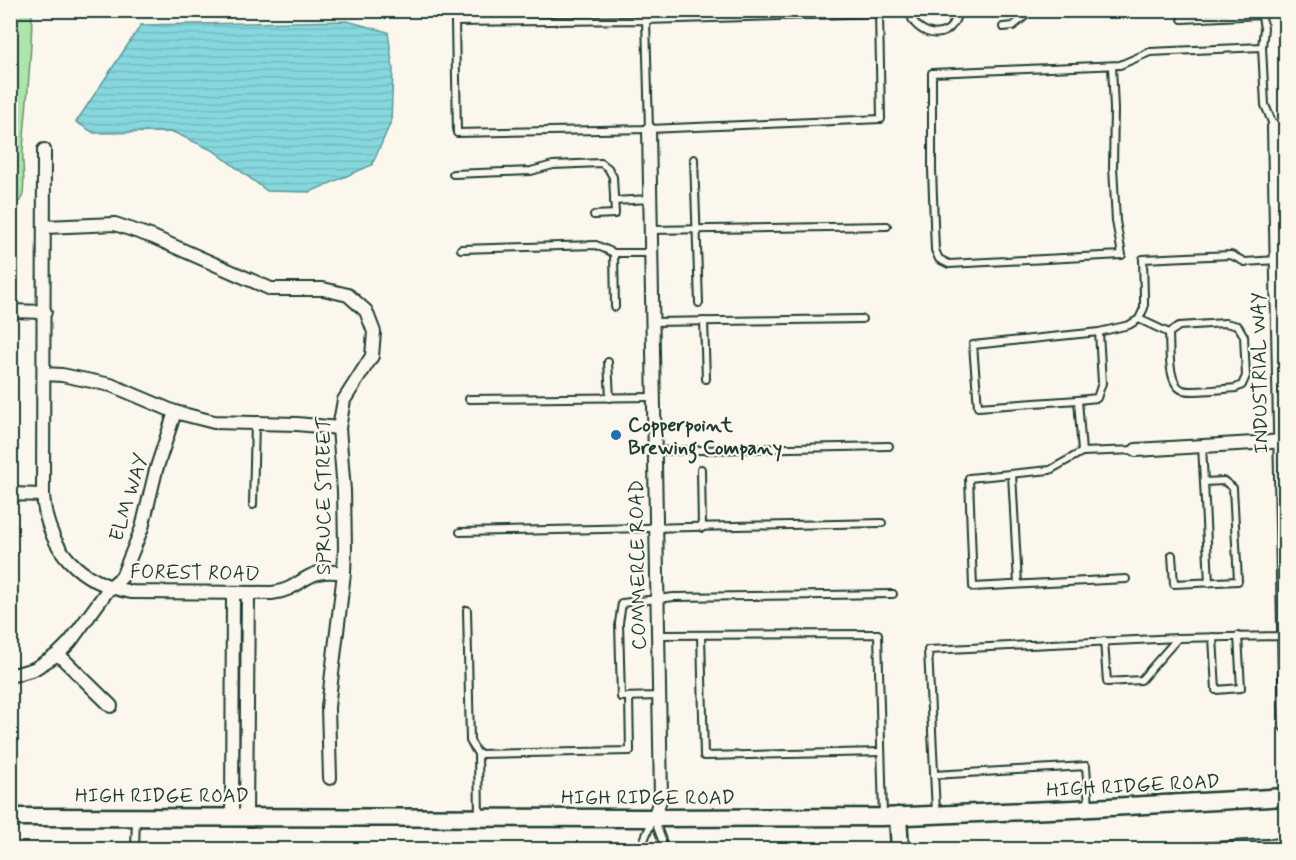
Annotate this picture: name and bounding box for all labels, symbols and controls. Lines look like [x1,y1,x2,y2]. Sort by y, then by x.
street label: INDUSTRIAL WAY [1246,292,1275,454]
place label: Copperpoint Brewing Company [628,412,782,464]
street label: SPRUCE STREET [311,416,338,575]
marker: Copperpoint Brewing Company [609,428,623,442]
street label: ELM WAY [103,450,156,545]
street label: COMMERCE ROAD [624,480,653,650]
street label: FOREST ROAD [130,559,260,588]
street label: HIGH RIDGE ROAD [1046,768,1221,805]
street label: HIGH RIDGE ROAD [75,783,249,810]
street label: HIGH RIDGE ROAD [561,785,735,812]

